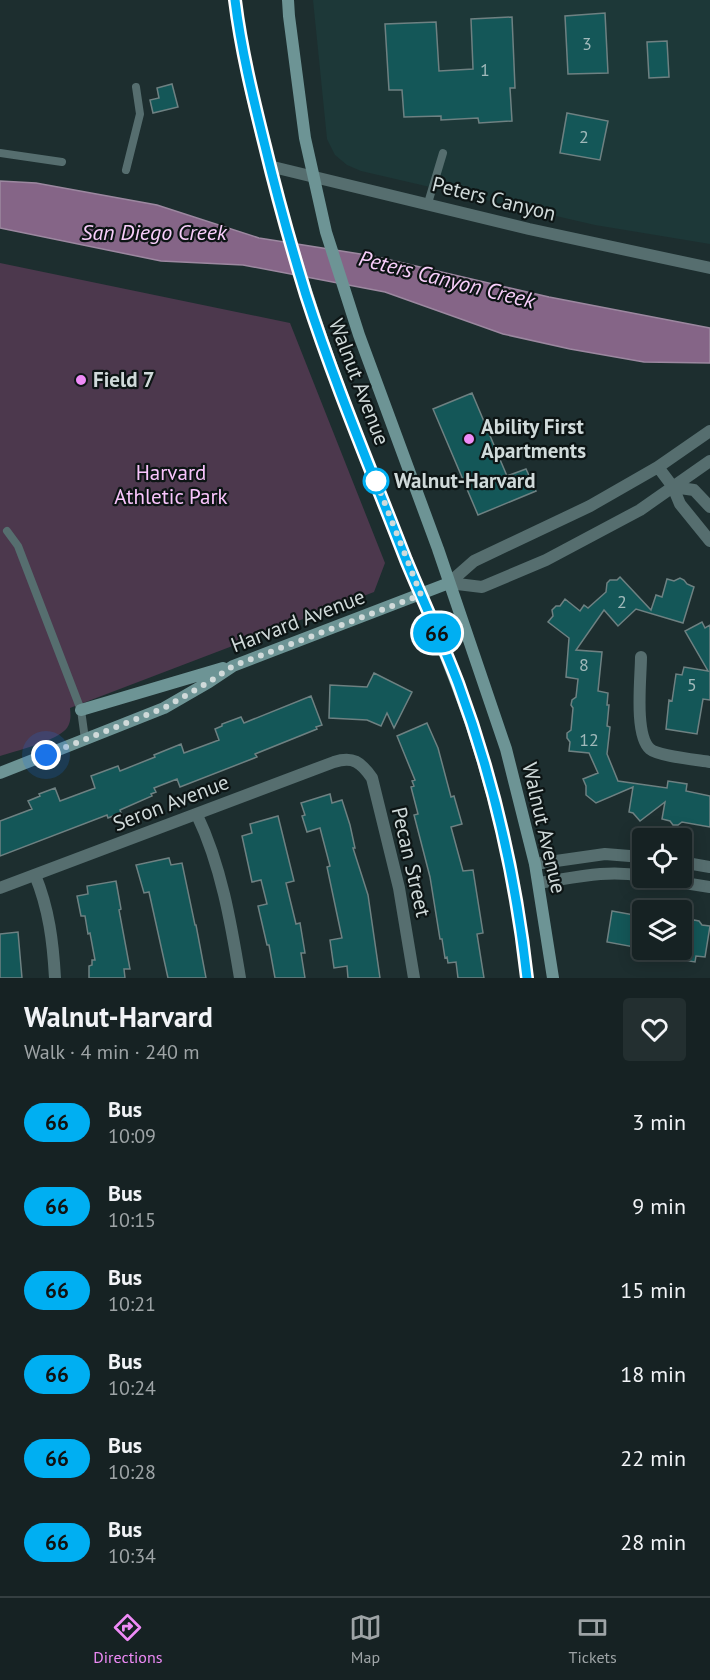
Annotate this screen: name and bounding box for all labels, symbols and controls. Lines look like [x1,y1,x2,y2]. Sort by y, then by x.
house number: 3 [582,32,592,55]
house number: 1 [480,58,490,81]
house number: 2 [579,125,589,148]
street label: Peters Canyon [429,170,559,227]
water label: San Diego Creek [81,218,228,246]
water label: Peters Canyon Creek [356,244,539,315]
street label: Walnut Avenue [323,315,396,449]
place label: Field 7 [93,366,155,393]
marker: Field 7 [74,373,88,387]
place label: Ability First Apartments [481,413,586,464]
marker: Ability First Apartments [462,432,476,446]
park label: Harvard Athletic Park [114,459,228,510]
place label: Walnut-Harvard [394,467,536,494]
marker: Walnut-Harvard [363,468,389,494]
street label: Harvard Avenue [227,583,369,658]
house number: 2 [617,590,627,613]
line badge: 66 [410,614,464,652]
text: 66 [425,620,449,647]
house number: 8 [579,653,589,676]
house number: 5 [687,673,697,696]
house number: 12 [579,728,599,751]
your location [31,740,61,770]
street label: Walnut Avenue [516,760,573,896]
street label: Seron Avenue [109,768,233,837]
street label: Pecan Street [386,804,437,920]
map controls [632,828,692,960]
button: locate [632,828,692,888]
button: layers [632,900,692,960]
text: Walnut-Harvard [24,998,213,1035]
button: heart [623,998,686,1061]
text: Walk · 4 min · 240 m [24,1039,200,1065]
text: Bus [108,1095,142,1123]
text: 3 min [632,1108,686,1136]
text: 66 [45,1109,69,1136]
text: 10:09 [108,1123,156,1149]
text: Bus [108,1179,142,1207]
text: 9 min [632,1192,686,1220]
text: 66 [45,1193,69,1220]
text: 10:15 [108,1207,156,1233]
text: Bus [108,1263,142,1291]
text: 15 min [620,1276,686,1304]
text: 66 [45,1277,69,1304]
text: 10:21 [108,1291,156,1317]
text: Bus [108,1347,142,1375]
text: 18 min [620,1360,686,1388]
text: 66 [45,1361,69,1388]
text: 10:24 [108,1375,156,1401]
text: Bus [108,1431,142,1459]
text: 22 min [620,1444,686,1472]
text: 66 [45,1445,69,1472]
text: 10:28 [108,1459,156,1485]
text: Bus [108,1515,142,1543]
text: 28 min [620,1528,686,1556]
text: 66 [45,1529,69,1556]
text: 10:34 [108,1543,156,1569]
tab: Directions [93,1611,162,1667]
tab: Map [349,1611,382,1667]
tab: Tickets [569,1611,617,1667]

